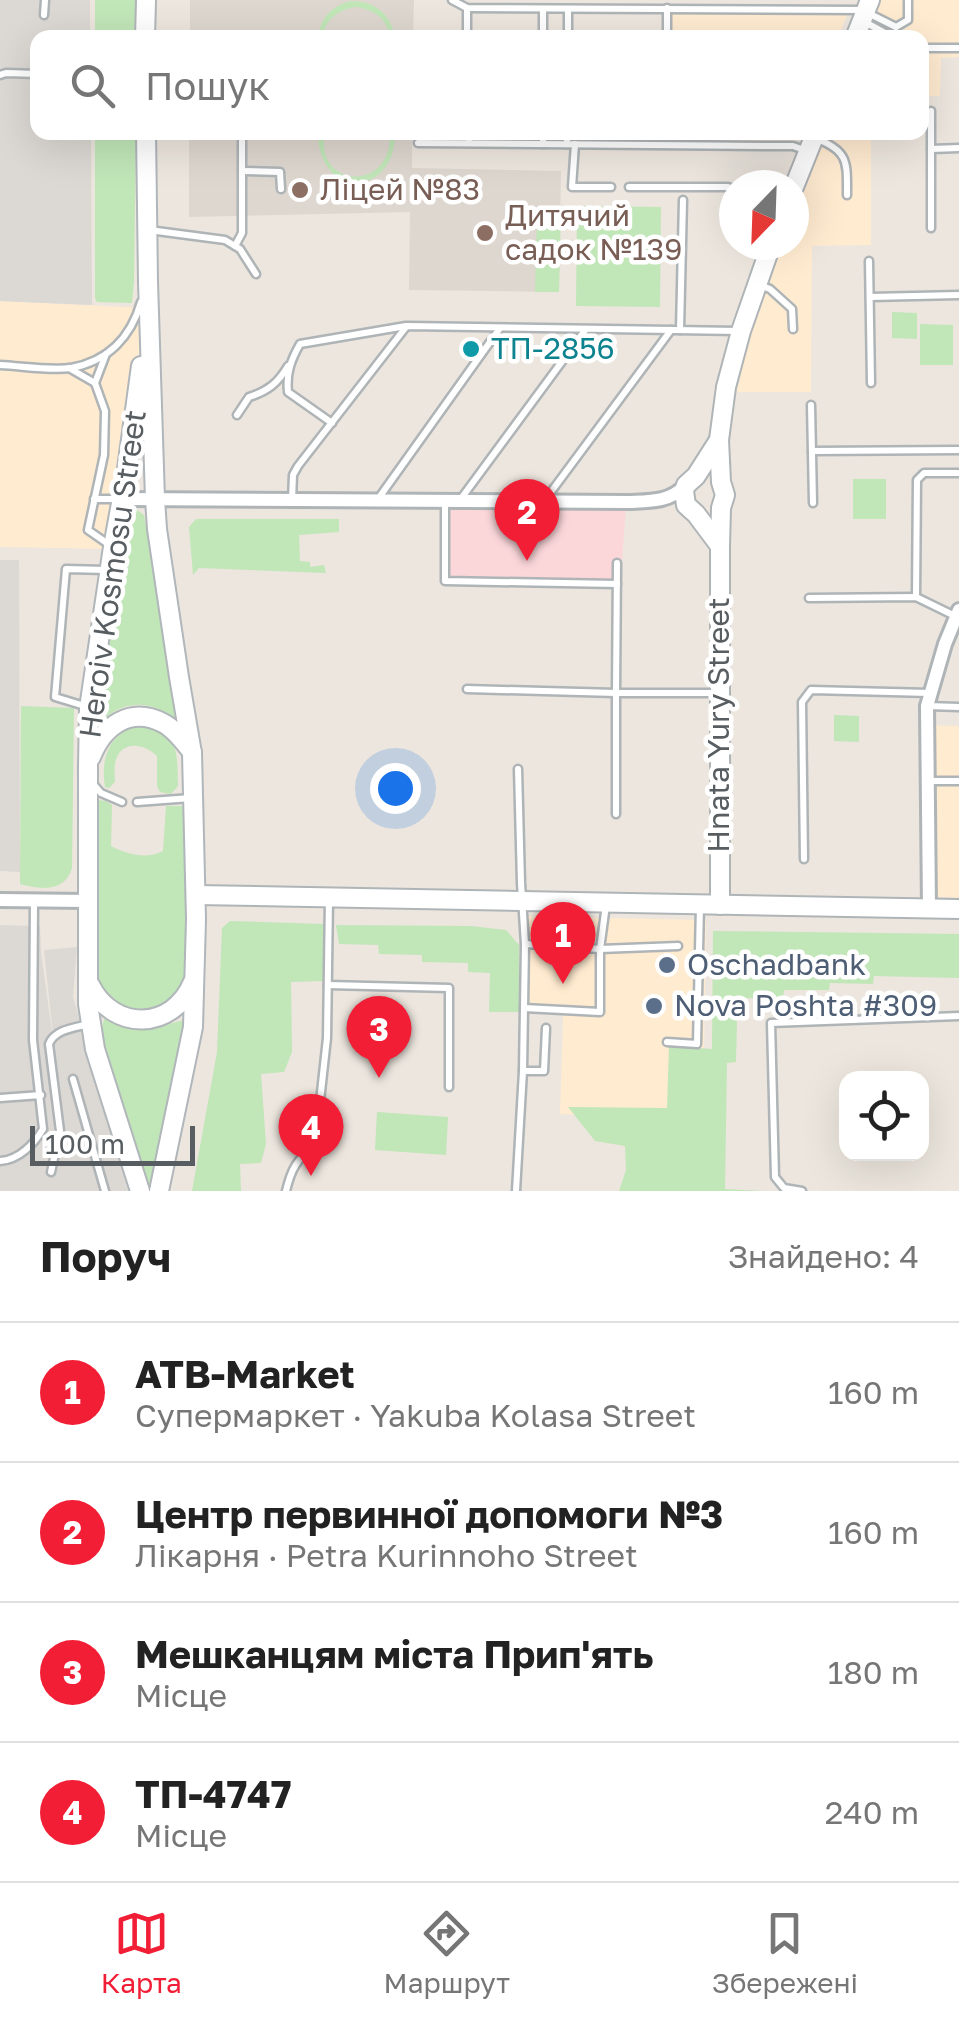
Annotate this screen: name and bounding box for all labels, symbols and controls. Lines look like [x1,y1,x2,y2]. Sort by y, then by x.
search box [30,30,929,140]
icon: search [65,58,120,113]
text: Пошук [145,63,270,108]
north arrow [719,170,809,260]
place label: Ліцей №83 [320,171,480,207]
marker: Ліцей №83 [289,179,311,201]
place label: Дитячий садок №139 [505,197,682,267]
marker: Дитячий садок №139 [474,222,496,244]
place label: ТП-2856 [491,330,615,366]
marker: ТП-2856 [460,338,482,360]
street label: Heroiv Kosmosu Street [71,408,153,740]
pin: 2 [494,478,560,561]
street label: Hnata Yury Street [700,597,736,853]
your location [370,763,421,814]
pin: 1 [530,902,596,984]
place label: Oschadbank [687,946,866,982]
marker: Oschadbank [656,954,678,976]
place label: Nova Poshta #309 [674,987,937,1023]
marker: Nova Poshta #309 [643,995,665,1017]
pin: 3 [346,996,412,1078]
map controls [839,1071,929,1161]
button: locate [839,1071,929,1161]
pin: 4 [278,1094,344,1176]
scale bar [30,1121,195,1166]
text: 100 m [45,1127,125,1160]
text: Поруч [40,1231,172,1281]
text: Знайдено: 4 [728,1237,919,1275]
text: ATB-Market [135,1351,355,1396]
text: 1 [64,1373,81,1411]
text: 160 m [828,1373,919,1411]
text: Супермаркет · Yakuba Kolasa Street [135,1396,696,1434]
text: Центр первинної допомоги №3 [135,1491,723,1536]
text: 2 [63,1513,82,1551]
text: 160 m [828,1513,919,1551]
text: Лікарня · Petra Kurinnoho Street [135,1536,638,1574]
text: Мешканцям міста Прип'ять [135,1631,653,1676]
text: 3 [63,1653,82,1691]
text: 180 m [828,1653,919,1691]
text: Місце [135,1676,227,1714]
text: ТП-4747 [135,1771,292,1816]
text: 4 [62,1793,83,1831]
text: 240 m [825,1793,919,1831]
text: Місце [135,1816,227,1854]
tab: Карта [101,1906,182,1999]
tab: Маршрут [384,1906,510,1999]
tab: Збережені [712,1906,858,1999]

